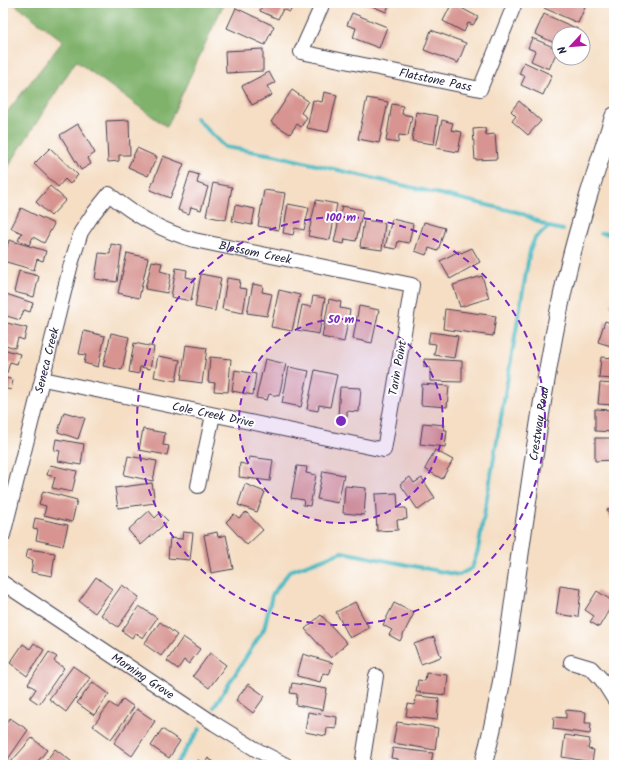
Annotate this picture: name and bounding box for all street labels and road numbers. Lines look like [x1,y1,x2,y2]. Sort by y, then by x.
street label: Flatstone Pass [397,63,474,97]
street label: Blossom Creek [217,236,294,269]
street label: Seneca Creek [29,325,64,395]
street label: Tarin Point [384,338,412,397]
street label: Crestway Road [524,384,554,462]
street label: Cole Creek Drive [170,397,256,433]
street label: Morning Grove [108,648,179,704]

